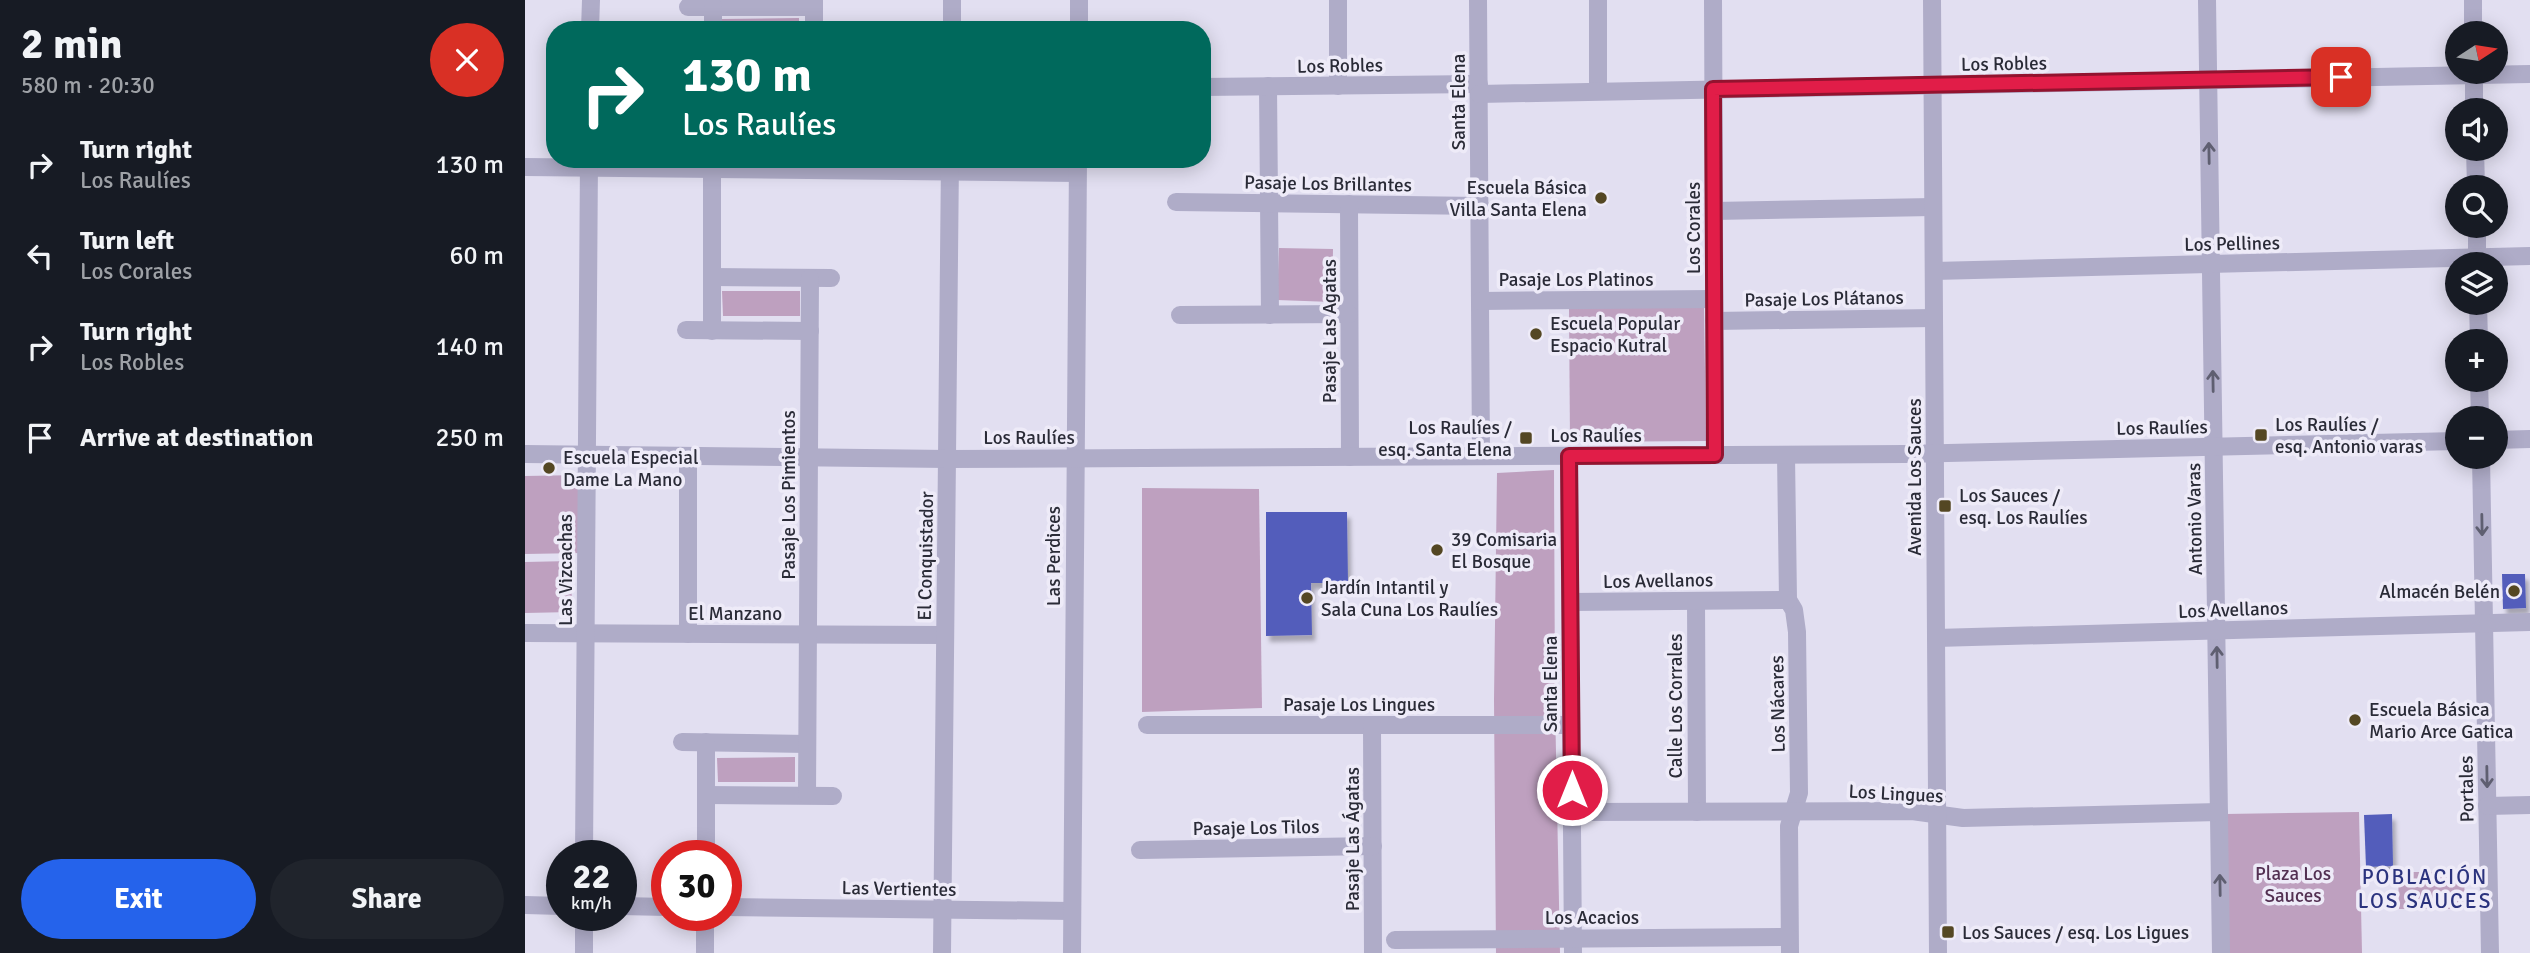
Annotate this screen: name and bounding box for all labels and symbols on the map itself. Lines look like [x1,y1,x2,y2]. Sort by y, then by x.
north arrow [2445,21,2508,84]
pin [2311,47,2371,107]
street label: Los Robles [1961,51,2047,77]
street label: Los Robles [1297,53,1383,79]
street label: Santa Elena [1447,54,1471,150]
one-way arrow [2202,142,2216,165]
street label: Pasaje Los Brillantes [1244,171,1412,197]
place label: Escuela Básica Villa Santa Elena [1449,176,1587,222]
street label: Los Corales [1682,182,1706,274]
marker: Escuela Básica Villa Santa Elena [1593,190,1609,206]
street label: Los Pellines [2184,231,2280,257]
street label: Pasaje Las Agatas [1318,259,1342,403]
street label: Pasaje Los Platinos [1498,268,1654,292]
street label: Pasaje Los Plátanos [1744,286,1904,312]
place label: Escuela Popular Espacio Kutral [1550,312,1680,358]
marker: Escuela Popular Espacio Kutral [1528,326,1544,342]
one-way arrow [2206,370,2219,393]
street label: Avenida Los Sauces [1903,398,1927,556]
street label: Pasaje Los Pimientos [777,410,801,580]
place label: Los Raulíes / esq. Antonio varas [2275,413,2423,459]
street label: Los Raulíes [2116,415,2208,441]
place label: Los Raulíes / esq. Santa Elena [1378,416,1512,462]
street label: Los Raulíes [1550,424,1642,448]
street label: Los Raulíes [983,426,1075,450]
marker: Los Raulíes / esq. Antonio varas [2253,427,2269,443]
marker: Los Raulíes / esq. Santa Elena [1518,430,1534,446]
place label: Escuela Especial Dame La Mano [563,446,698,492]
marker: Escuela Especial Dame La Mano [541,460,557,476]
street label: Antonio Varas [2182,463,2208,575]
place label: Los Sauces / esq. Los Raulíes [1959,484,2088,530]
street label: El Conquistador [913,491,939,621]
marker: Los Sauces / esq. Los Raulíes [1937,498,1953,514]
street label: Las Perdices [1042,506,1066,606]
one-way arrow [2475,513,2489,536]
street label: Las Vizcachas [554,514,578,626]
place label: 39 Comisaria El Bosque [1451,528,1557,574]
marker: 39 Comisaria El Bosque [1429,542,1445,558]
street label: Los Avellanos [1603,568,1713,594]
place label: Jardín Intantil y Sala Cuna Los Raulíes [1321,576,1498,622]
place label: Almacén Belén [2379,580,2500,604]
marker: Almacén Belén [2506,583,2522,599]
marker: Jardín Intantil y Sala Cuna Los Raulíes [1299,590,1315,606]
street label: Los Avellanos [2178,596,2289,624]
street label: El Manzano [688,602,782,626]
street label: Calle Los Corrales [1664,633,1688,779]
street label: Santa Elena [1539,636,1563,732]
one-way arrow [2210,646,2223,669]
street label: Los Nácares [1765,655,1791,753]
street label: Pasaje Los Lingues [1283,693,1435,717]
place label: Escuela Básica Mario Arce Gatica [2369,698,2513,744]
marker: Escuela Básica Mario Arce Gatica [2347,712,2363,728]
position arrow [1535,753,1609,827]
street label: Portales [2454,755,2480,823]
one-way arrow [2480,765,2493,788]
street label: Pasaje Las Ágatas [1341,767,1365,911]
street label: Los Lingues [1848,780,1944,808]
street label: Pasaje Los Tilos [1192,815,1320,841]
speed limit sign: 30 [651,840,742,931]
park label: Plaza Los Sauces [2255,862,2331,908]
district label: POBLACIÓN LOS SAUCES [2358,864,2492,914]
one-way arrow [2213,874,2227,897]
street label: Las Vertientes [841,876,957,902]
street label: Los Acacios [1545,906,1639,930]
place label: Los Sauces / esq. Los Ligues [1962,921,2189,945]
marker: Los Sauces / esq. Los Ligues [1940,924,1956,940]

